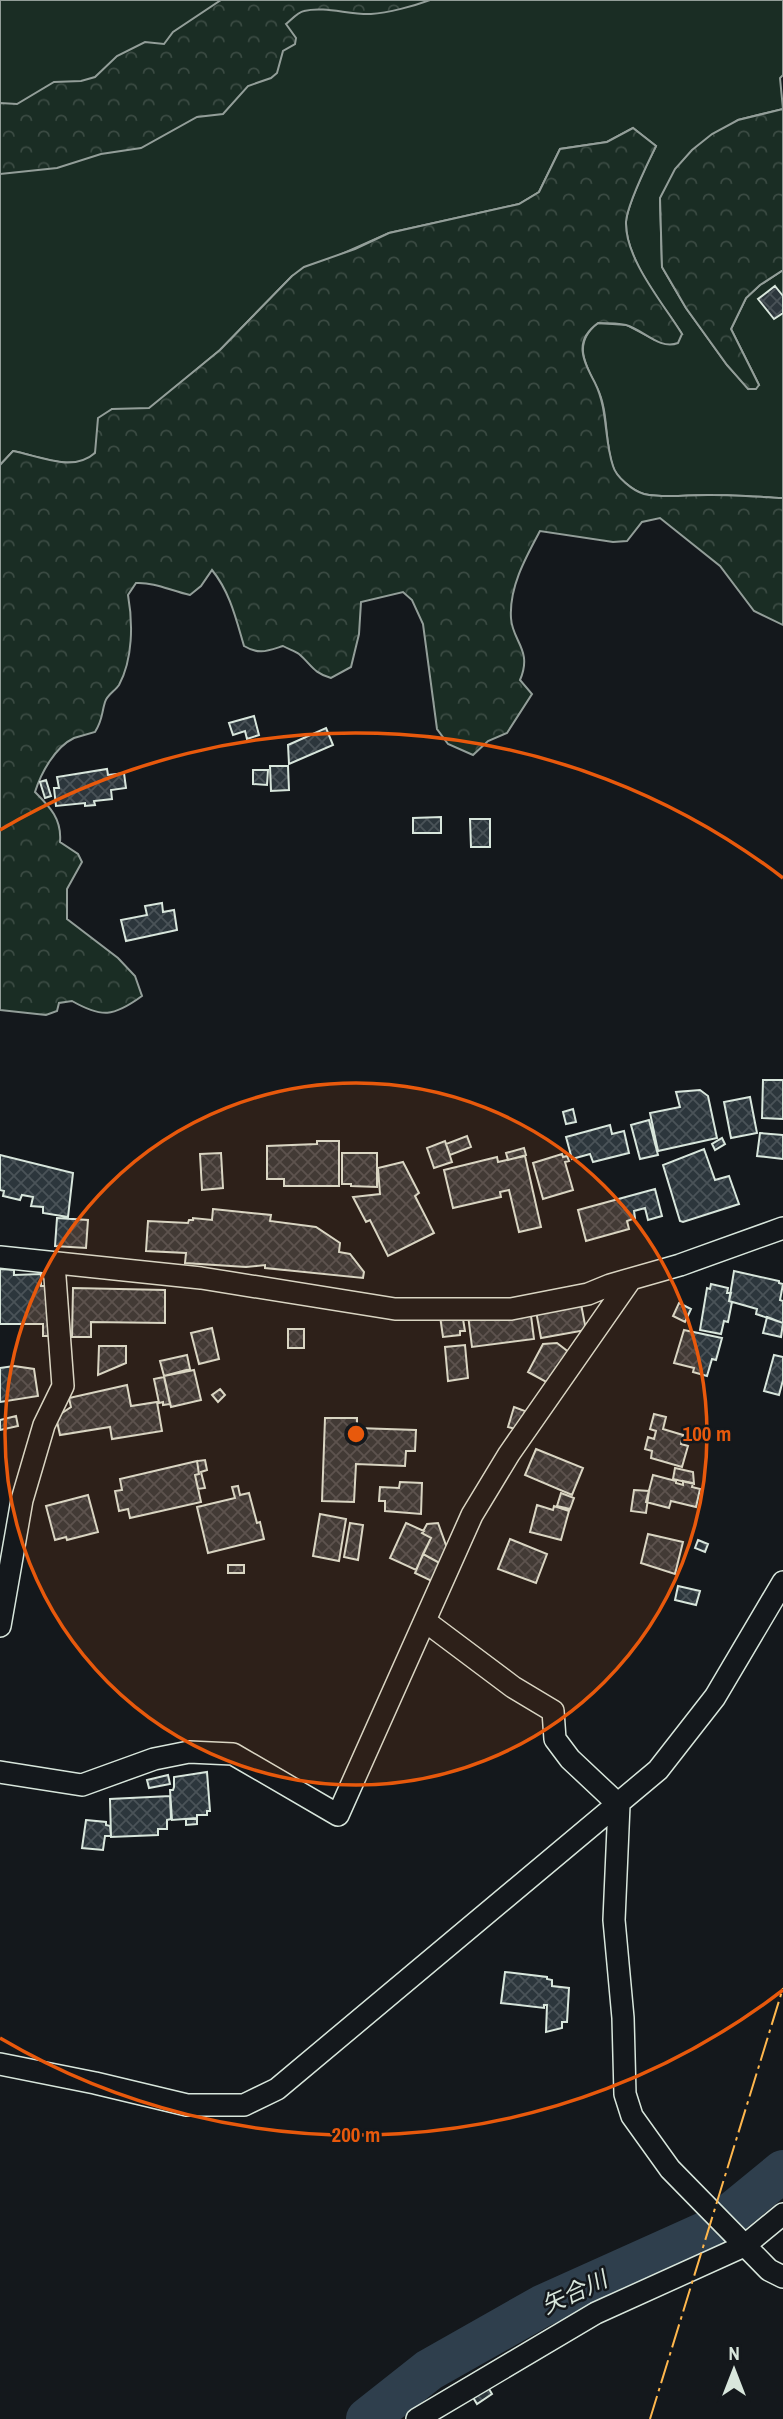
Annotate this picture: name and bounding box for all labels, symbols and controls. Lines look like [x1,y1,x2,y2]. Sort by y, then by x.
text: 100 m [683,1419,731,1448]
centre of rings [344,1422,368,1446]
text: 200 m [332,2120,380,2149]
water label: 矢合川 [536,2262,615,2321]
north arrow [699,2335,769,2405]
text: N [728,2340,740,2366]

